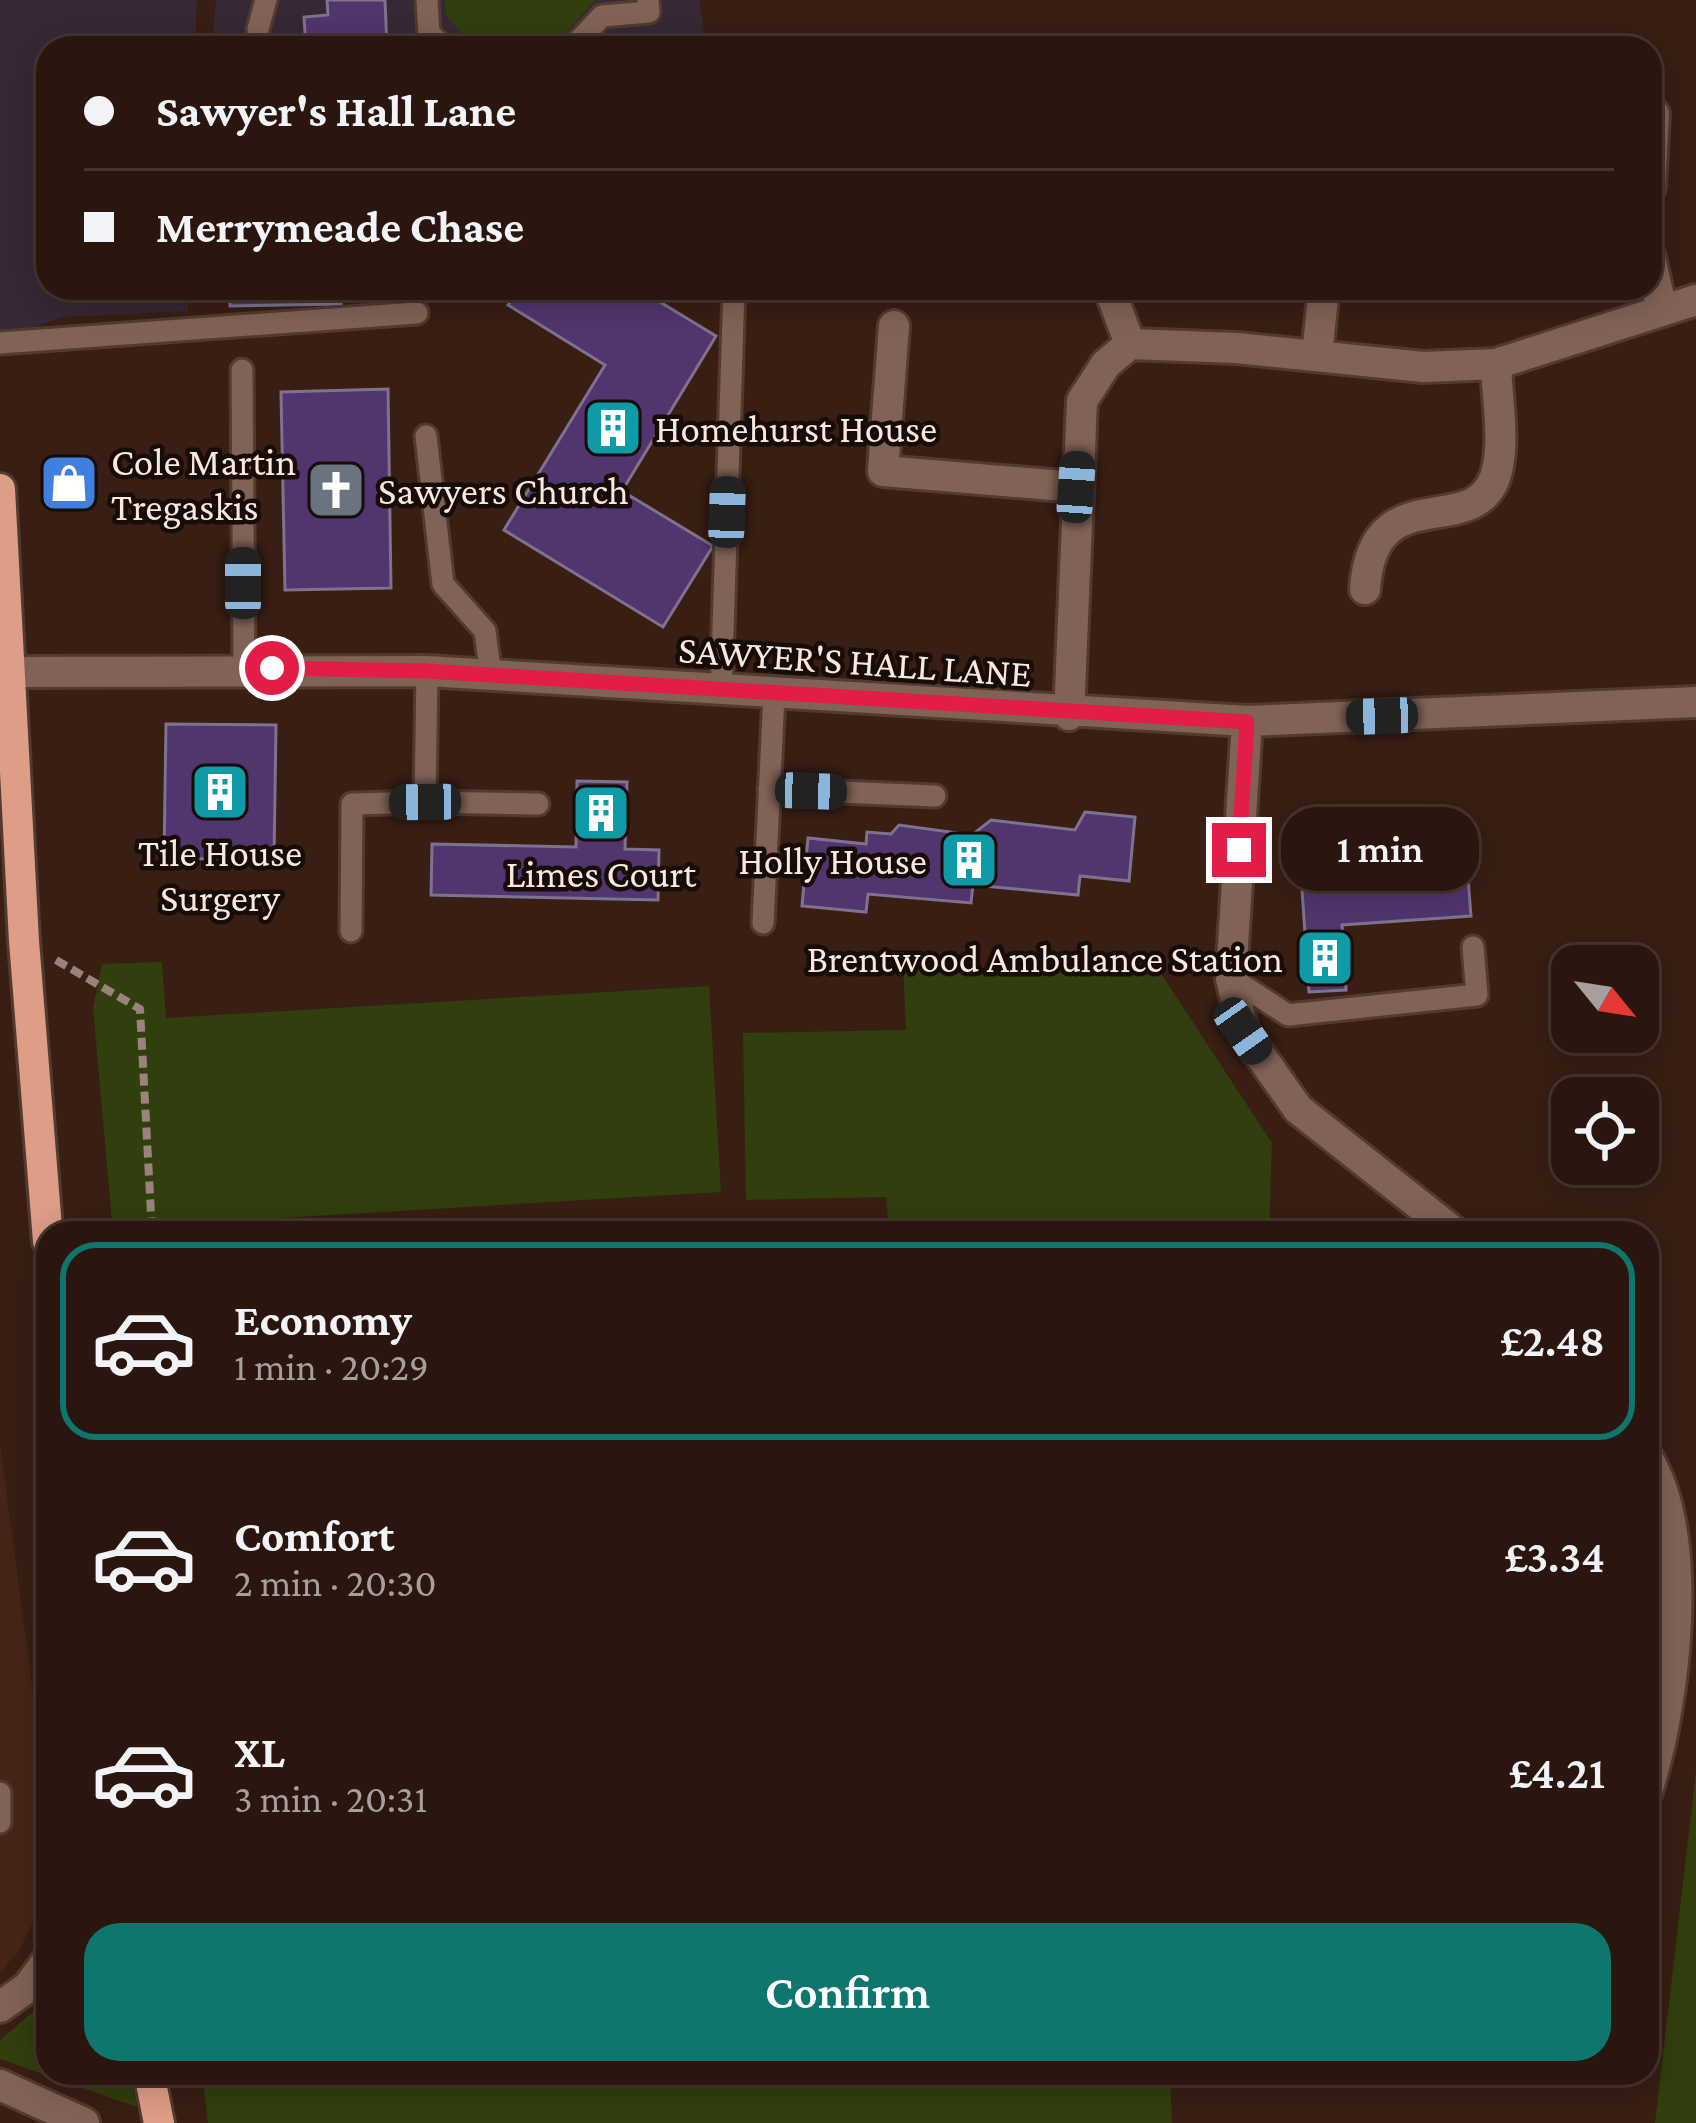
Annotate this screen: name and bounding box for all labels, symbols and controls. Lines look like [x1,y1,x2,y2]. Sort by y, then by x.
text: Sawyer's Hall Lane [156,86,516,136]
text: Merrymeade Chase [156,202,524,252]
building icon: Homehurst House [582,397,644,459]
place label: Homehurst House [655,407,937,450]
place label: Cole Martin Tregaskis [111,440,296,529]
car [1056,450,1096,524]
shop icon: Cole Martin Tregaskis [38,452,100,514]
church icon: Sawyers Church [305,459,367,521]
place label: Sawyers Church [378,469,629,513]
car [708,475,746,549]
car [225,547,261,619]
street label: SAWYER'S HALL LANE [677,627,1033,695]
route start [245,641,299,695]
car [1345,697,1419,735]
building icon: Tile House Surgery [189,761,251,823]
car [774,772,848,810]
building icon: Limes Court [570,782,632,844]
car [389,783,461,821]
callout: 1 min [1281,808,1479,892]
route end [1212,823,1266,877]
text: 1 min [1337,827,1423,870]
building icon: Holly House [938,829,1000,891]
place label: Tile House Surgery [138,831,302,920]
place label: Holly House [738,839,927,883]
place label: Limes Court [506,852,697,895]
building icon: Brentwood Ambulance Station [1294,927,1356,989]
place label: Brentwood Ambulance Station [807,937,1283,980]
north arrow [1551,945,1659,1053]
map controls [1551,945,1659,1185]
car [1208,991,1278,1071]
button: locate [1551,1077,1659,1185]
icon: car [90,1287,198,1395]
text: Economy [234,1295,412,1345]
text: £2.48 [1500,1316,1605,1366]
text: 1 min · 20:29 [234,1345,429,1388]
icon: car [90,1503,198,1611]
text: Comfort [234,1511,395,1561]
text: £3.34 [1504,1532,1605,1582]
text: 2 min · 20:30 [234,1561,437,1604]
icon: car [90,1719,198,1827]
text: XL [234,1727,285,1777]
text: £4.21 [1509,1748,1605,1798]
text: 3 min · 20:31 [234,1777,427,1820]
button: Confirm [84,1923,1611,2061]

